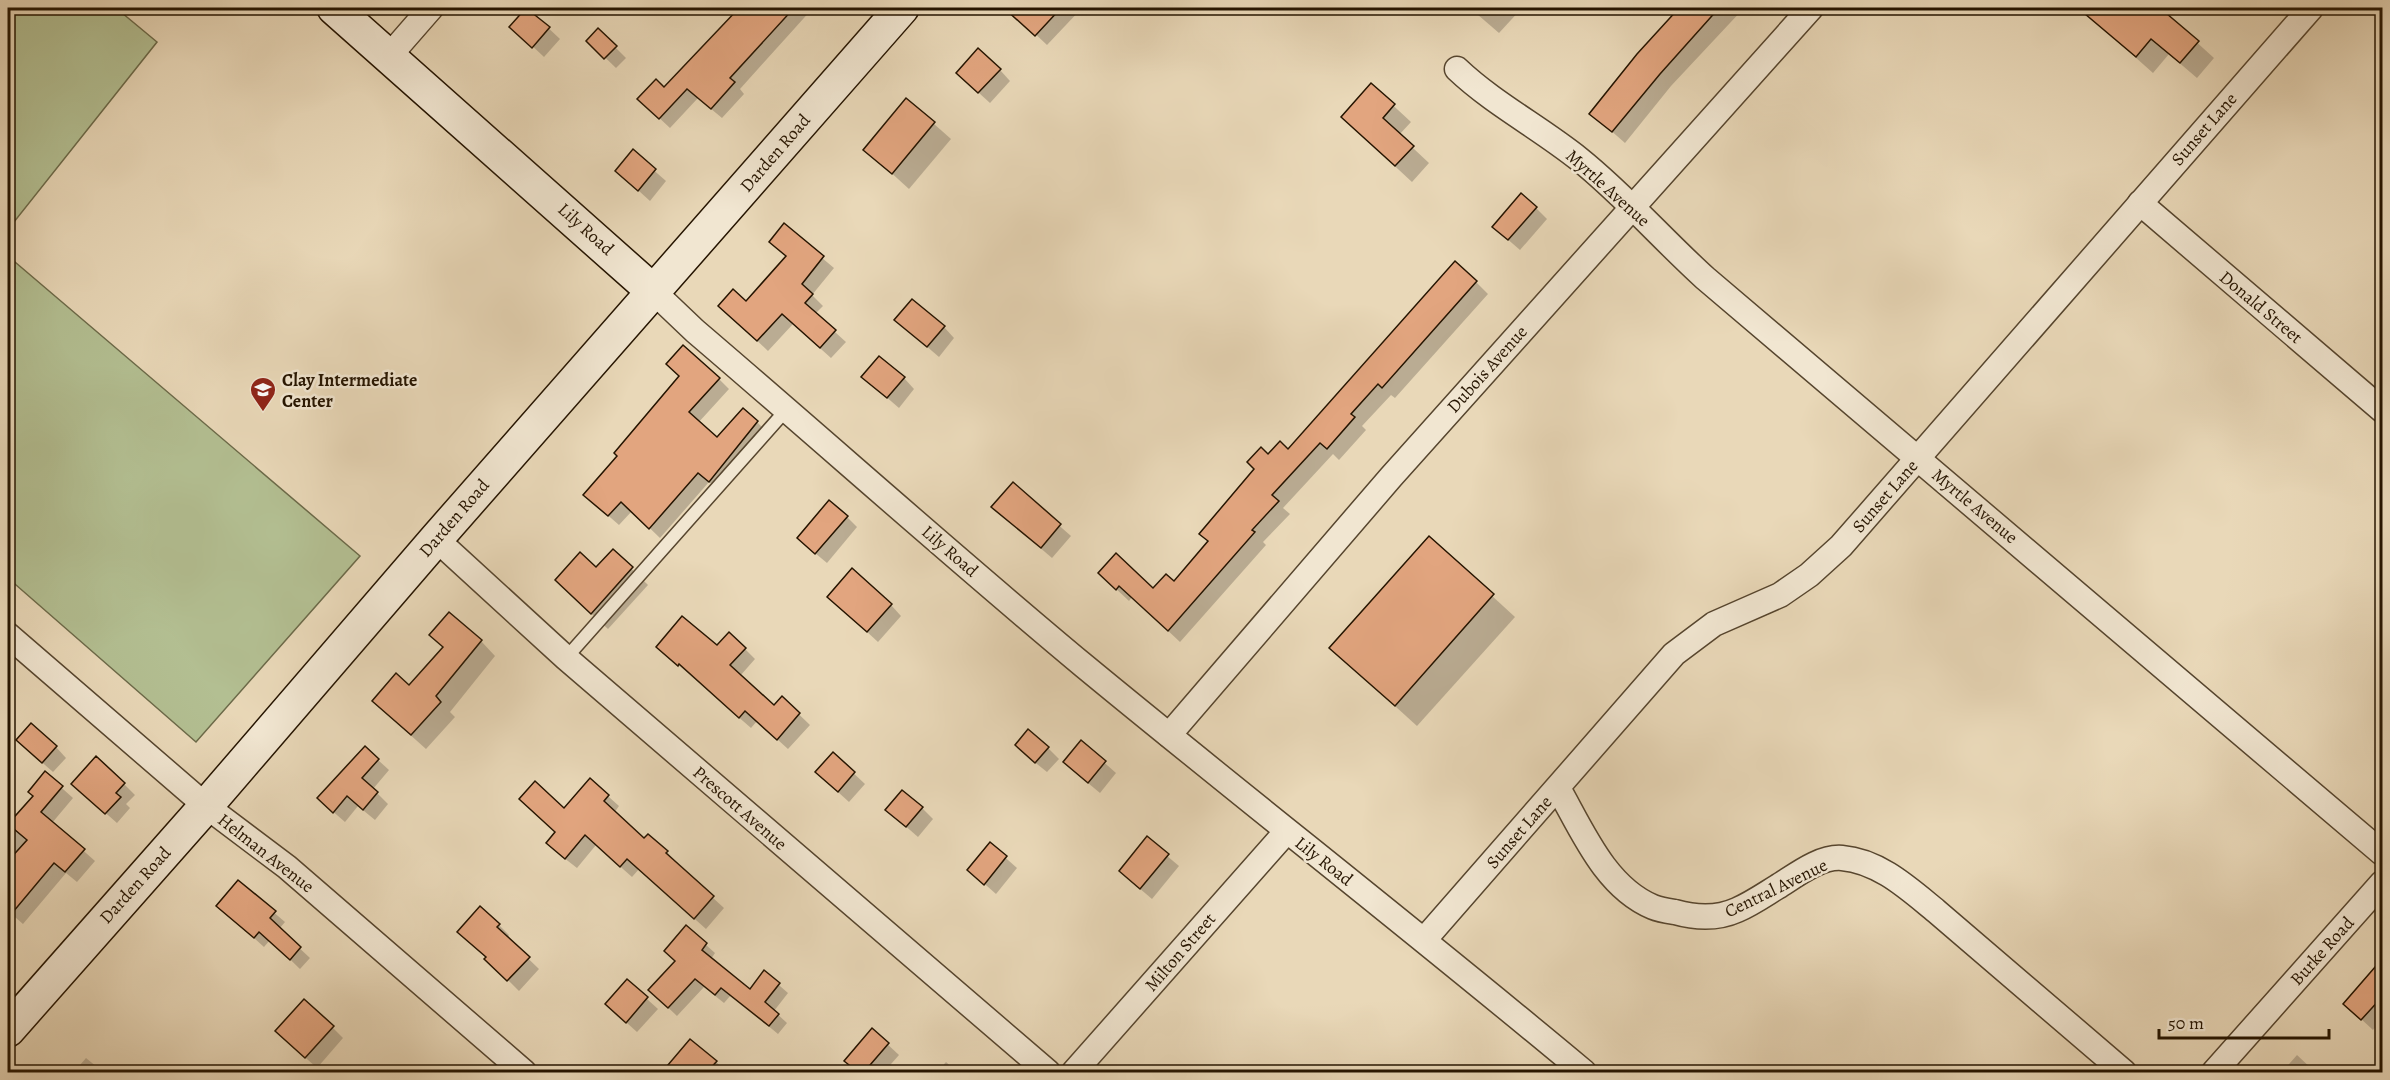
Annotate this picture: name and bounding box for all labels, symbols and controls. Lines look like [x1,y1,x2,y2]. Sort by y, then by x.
street label: Sunset Lane [2166,87,2242,171]
street label: Darden Road [734,109,816,197]
street label: Myrtle Avenue [1561,144,1655,232]
street label: Lily Road [553,197,619,261]
street label: Donald Street [2214,265,2308,349]
street label: Dubois Avenue [1441,320,1533,418]
place label: Clay Intermediate Center [282,368,417,413]
school or university icon: Clay Intermediate Center [248,375,278,413]
street label: Sunset Lane [1847,454,1923,538]
street label: Myrtle Avenue [1927,463,2023,549]
street label: Darden Road [413,474,495,562]
street label: Lily Road [917,520,984,582]
street label: Prescott Avenue [688,761,792,855]
street label: Sunset Lane [1481,790,1557,874]
street label: Helman Avenue [213,808,319,898]
street label: Lily Road [1290,831,1358,891]
street label: Darden Road [94,841,176,929]
street label: Central Avenue [1721,853,1831,923]
street label: Milton Street [1139,907,1221,997]
street label: Burke Road [2285,911,2360,991]
scale bar [2159,1002,2328,1040]
text: 50 m [2168,1011,2204,1035]

